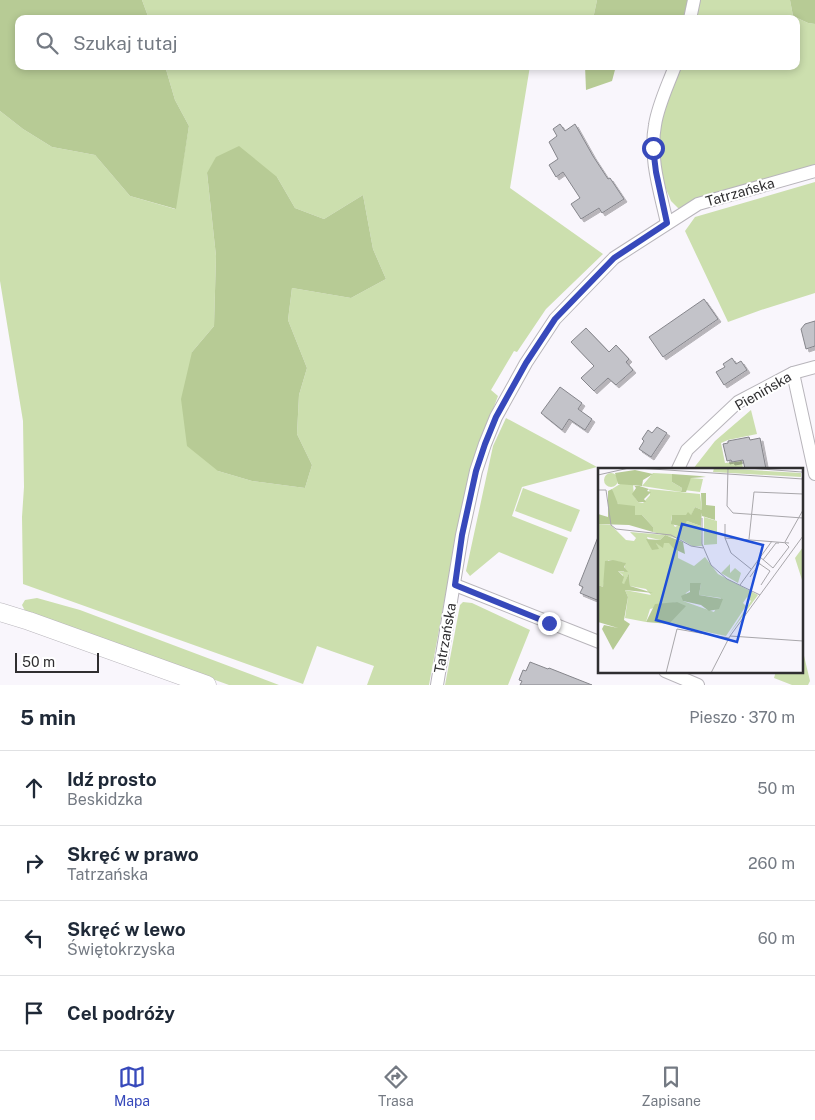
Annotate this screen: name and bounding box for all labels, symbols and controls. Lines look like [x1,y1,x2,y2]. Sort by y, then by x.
search box [15,15,800,70]
icon: search [33,29,61,57]
text: Szukaj tutaj [73,32,178,54]
route start [642,137,665,160]
street label: Tatrzańska [704,175,776,209]
street label: Pienińska [732,368,794,414]
inset map [598,468,802,672]
street label: Tatrzańska [431,602,459,674]
route end [538,612,561,635]
scale bar [15,650,99,673]
text: 50 m [22,654,55,670]
text: 5 min [20,705,76,730]
text: Pieszo · 370 m [689,708,795,727]
text: Idź prosto [67,768,157,790]
icon: ahead [20,774,48,802]
text: 50 m [757,779,795,798]
text: Beskidzka [67,790,143,809]
text: Skręć w prawo [67,843,199,865]
icon: right [20,849,48,877]
text: 260 m [748,854,795,873]
text: Tatrzańska [67,865,148,884]
text: Skręć w lewo [67,918,186,940]
icon: left [20,924,48,952]
text: 60 m [758,929,795,948]
text: Świętokrzyska [67,940,175,959]
icon: arrive [20,999,48,1027]
text: Cel podróży [67,1002,175,1024]
tab: Mapa [114,1063,150,1109]
tab: Trasa [378,1063,414,1109]
tab: Zapisane [642,1063,701,1109]

